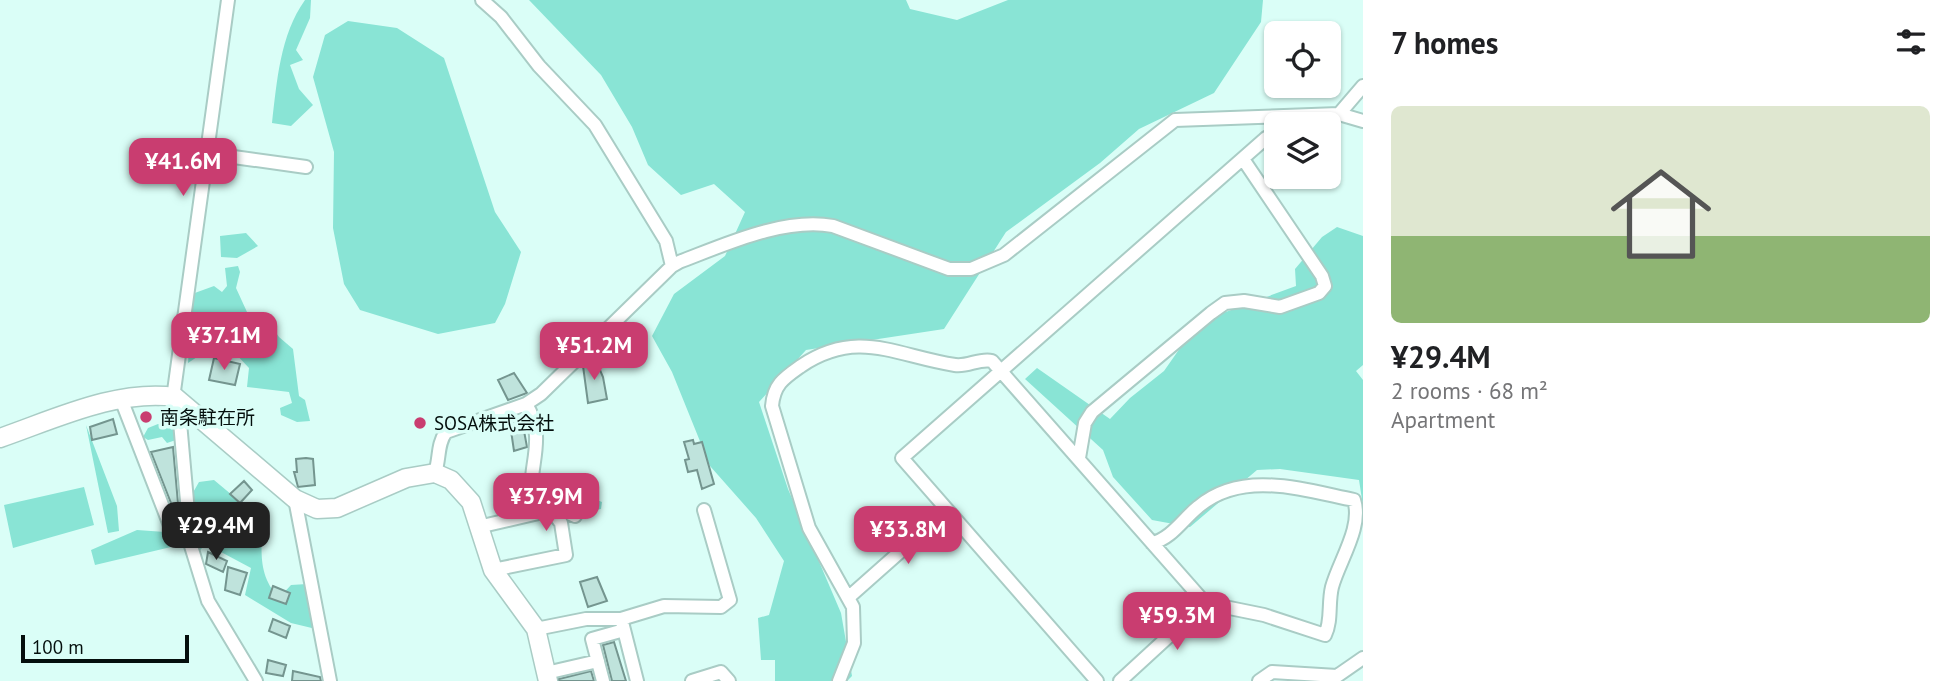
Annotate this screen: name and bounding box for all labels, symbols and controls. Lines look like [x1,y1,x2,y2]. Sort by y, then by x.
map controls [1264,21,1341,189]
button: locate [1264,21,1341,98]
text: 7 homes [1391,23,1499,62]
icon: filters [1892,23,1930,61]
button: layers [1264,112,1341,189]
pin: ¥41.6M [126,138,240,198]
text: ¥41.6M [145,146,221,175]
icon: home [1598,151,1724,277]
pin: ¥37.1M [167,312,281,372]
text: ¥37.1M [187,320,261,349]
pin: ¥51.2M [537,322,651,382]
text: ¥51.2M [556,330,632,359]
text: ¥29.4M [1391,337,1490,376]
text: 2 rooms · 68 m² [1391,376,1548,405]
place label: 南条駐在所 [160,405,255,429]
text: Apartment [1391,405,1495,434]
marker: 南条駐在所 [138,409,154,425]
place label: SOSA株式会社 [434,411,554,435]
marker: SOSA株式会社 [412,415,428,431]
pin: ¥37.9M [489,474,603,533]
text: ¥37.9M [509,481,583,510]
pin: ¥29.4M [159,503,273,562]
pin: ¥33.8M [851,506,965,566]
text: ¥29.4M [178,510,254,539]
text: ¥33.8M [870,514,946,543]
pin: ¥59.3M [1120,592,1234,652]
text: ¥59.3M [1139,600,1215,629]
scale bar [21,632,189,664]
text: 100 m [32,635,84,659]

